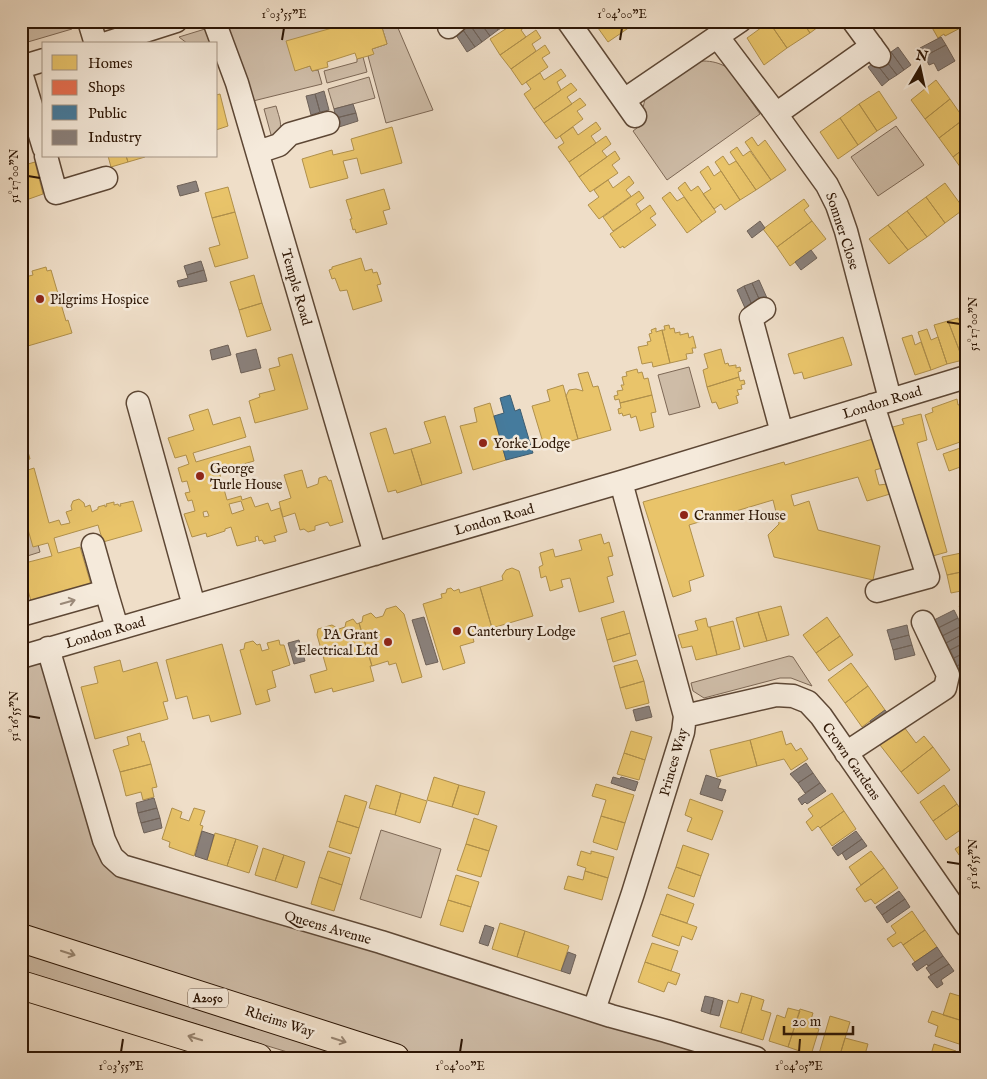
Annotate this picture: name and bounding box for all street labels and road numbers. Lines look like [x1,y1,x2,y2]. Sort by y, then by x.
street label: Somner Close [821,190,863,273]
street label: Temple Road [277,247,316,328]
street label: London Road [840,382,925,424]
street label: London Road [452,500,537,540]
street label: London Road [63,613,148,653]
street label: Crown Gardens [818,719,885,804]
street label: Princes Way [656,726,692,798]
street label: Queens Avenue [282,907,374,949]
road number: A2050 [188,988,228,1008]
street label: Rheims Way [243,1002,317,1042]

